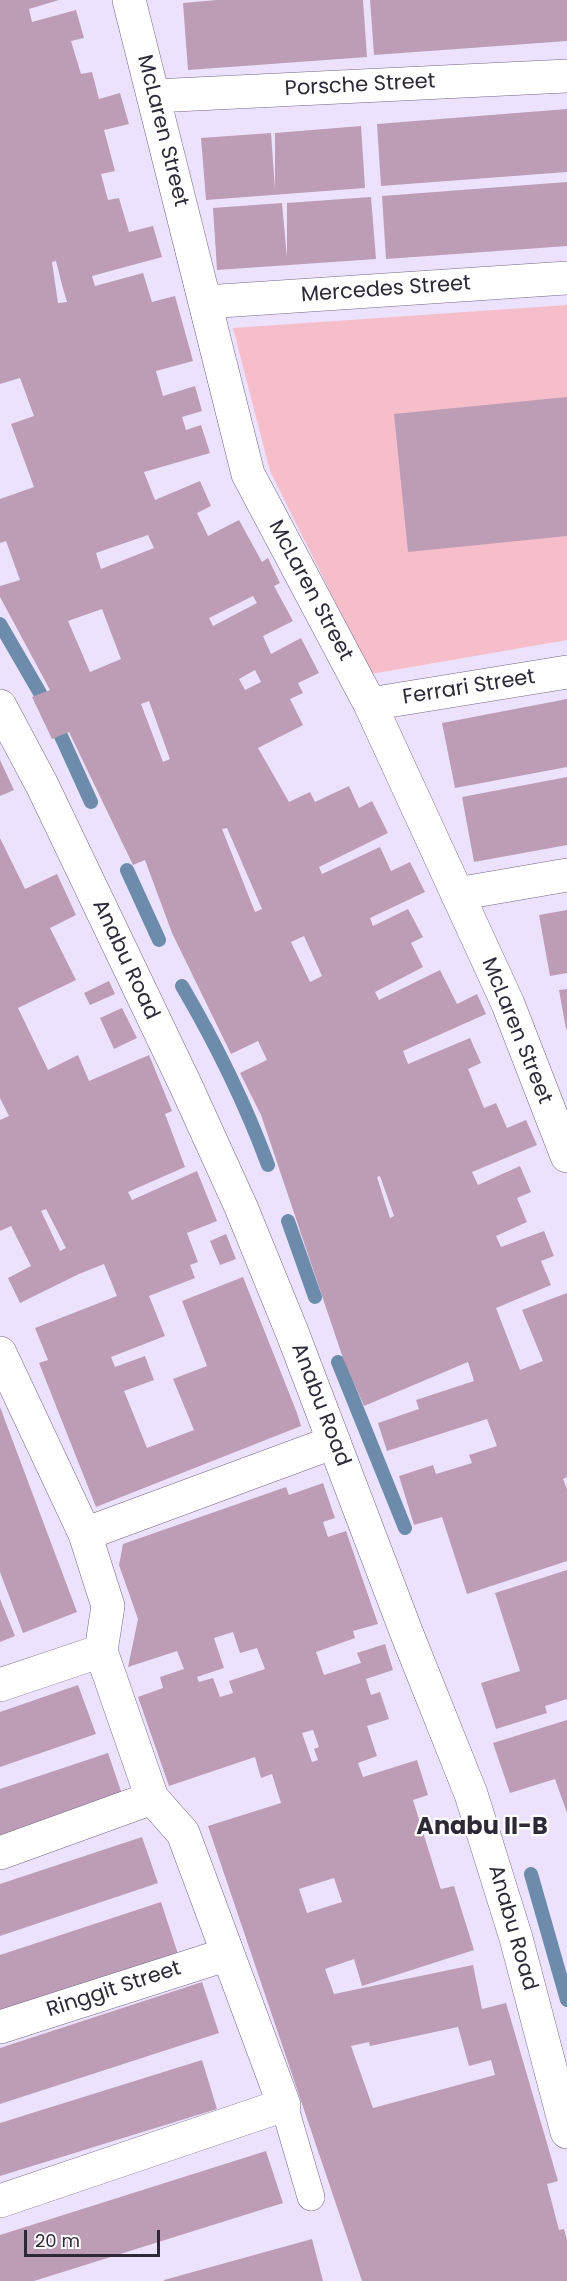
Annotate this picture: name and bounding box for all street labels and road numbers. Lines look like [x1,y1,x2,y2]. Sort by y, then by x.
street label: McLaren Street [131,53,193,209]
street label: Porsche Street [284,69,436,103]
street label: Mercedes Street [300,272,472,308]
street label: McLaren Street [262,516,358,666]
street label: Ferrari Street [401,665,537,711]
street label: Anabu Road [86,896,164,1024]
street label: McLaren Street [475,954,557,1108]
street label: Anabu Road [285,1340,355,1470]
street label: Anabu Road [482,1862,542,1994]
street label: Ringgit Street [44,1956,184,2024]

